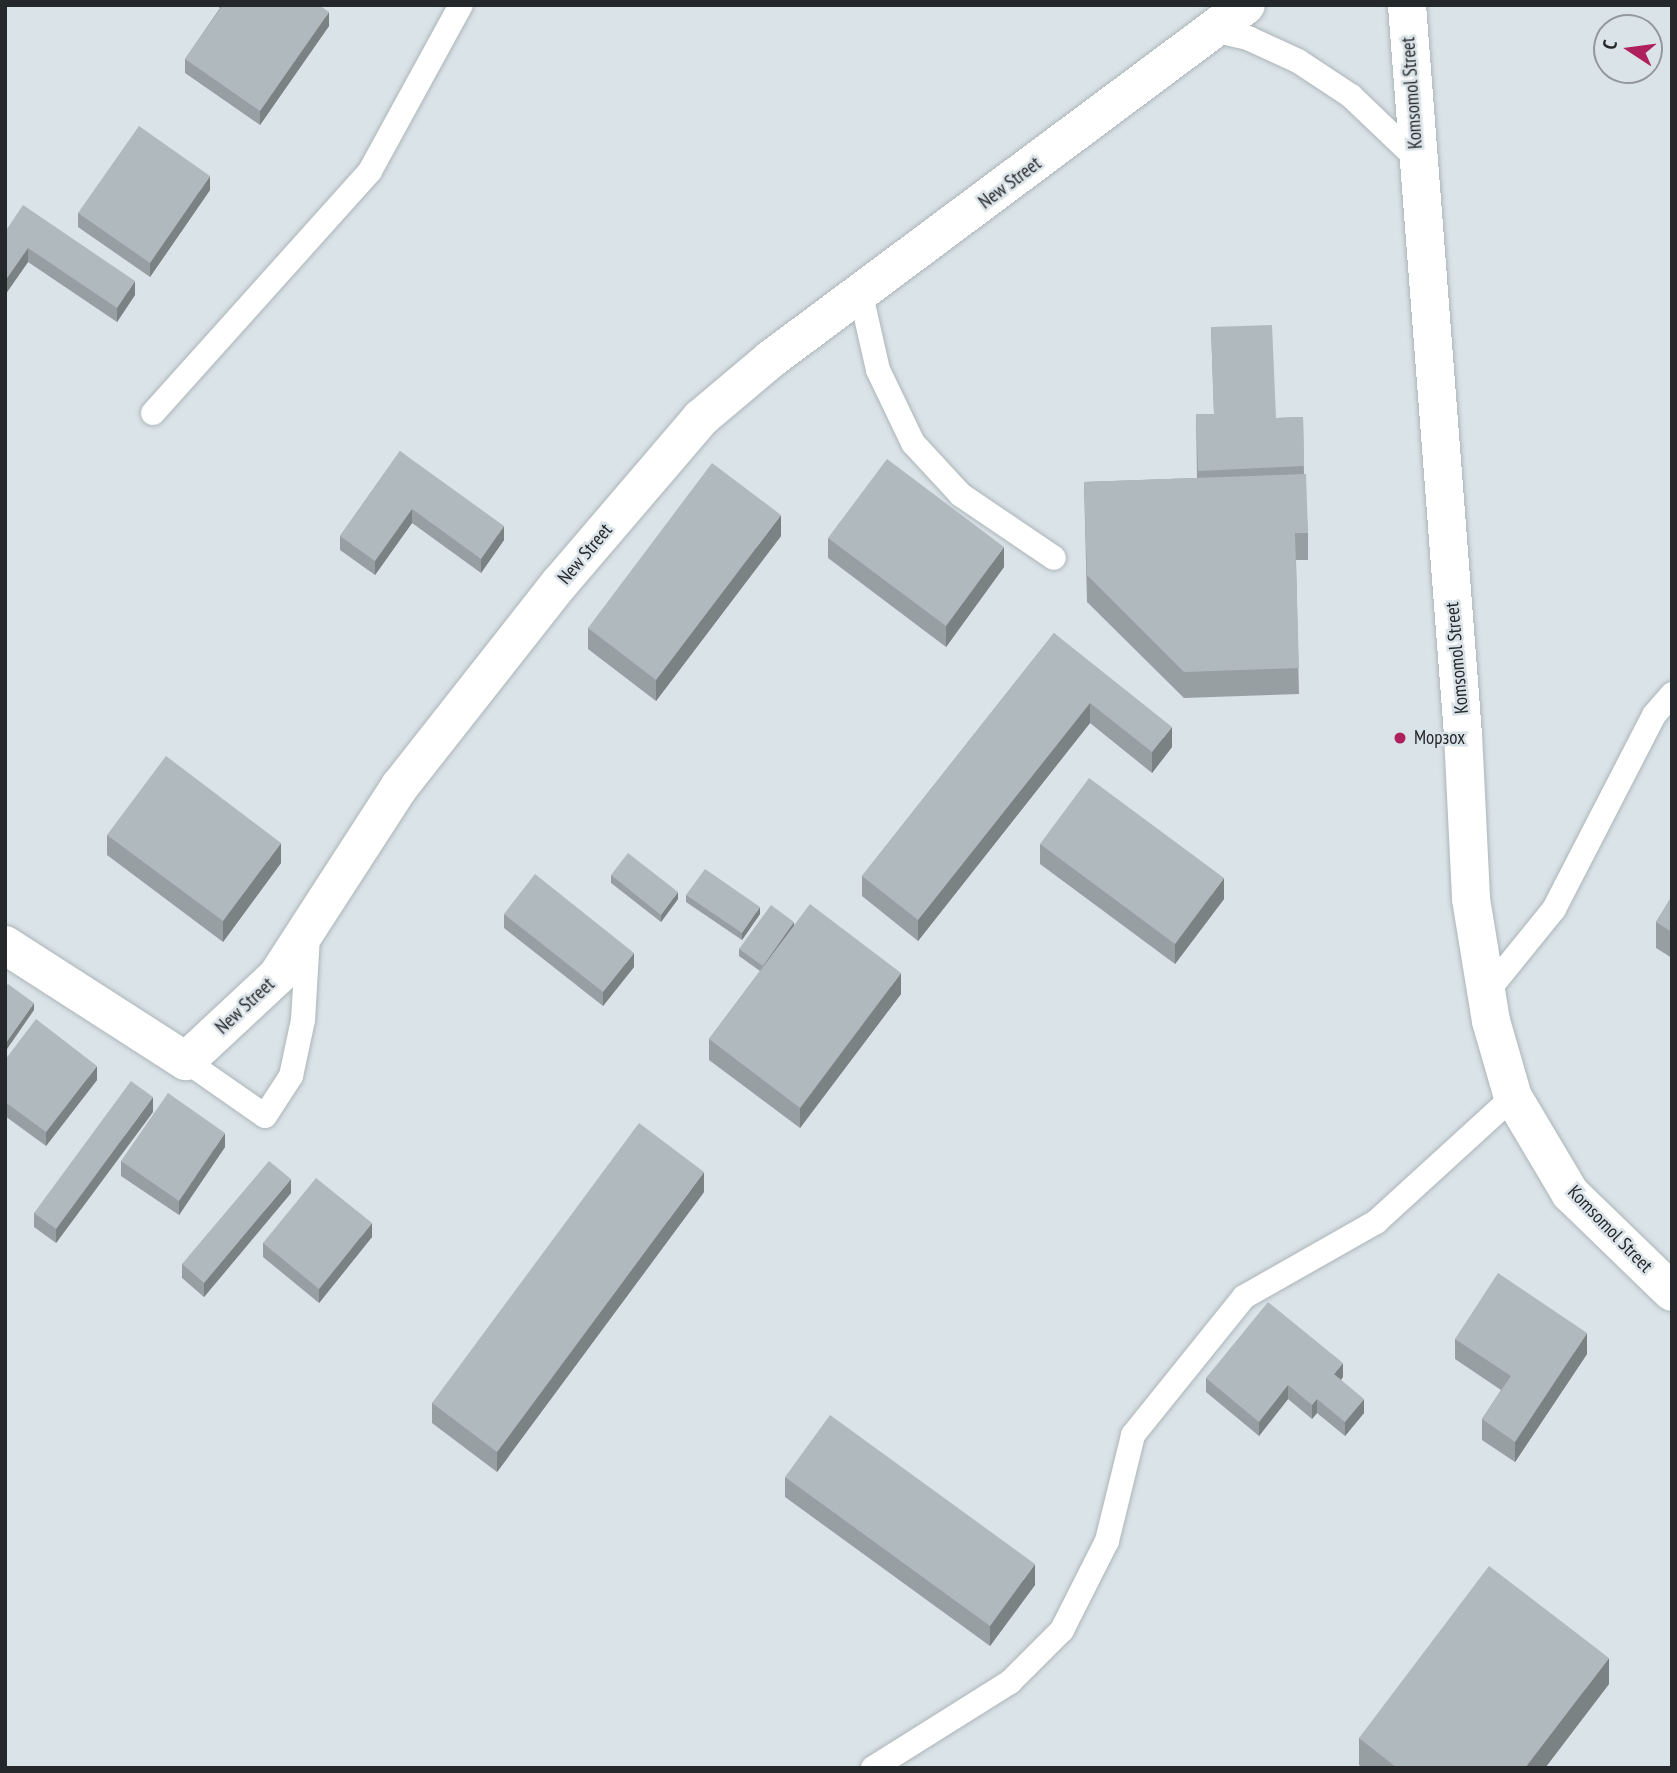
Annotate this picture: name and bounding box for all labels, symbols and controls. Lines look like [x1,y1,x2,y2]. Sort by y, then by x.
north arrow [1593,14,1663,84]
street label: Komsomol Street [1397,36,1427,150]
text: С [1597,38,1622,52]
street label: New Street [974,152,1046,214]
street label: New Street [553,519,617,589]
street label: Komsomol Street [1441,601,1473,715]
place label: Морзох [1414,727,1465,749]
marker: Морзох [1392,730,1408,746]
street label: New Street [211,973,279,1039]
street label: Komsomol Street [1563,1181,1657,1277]

